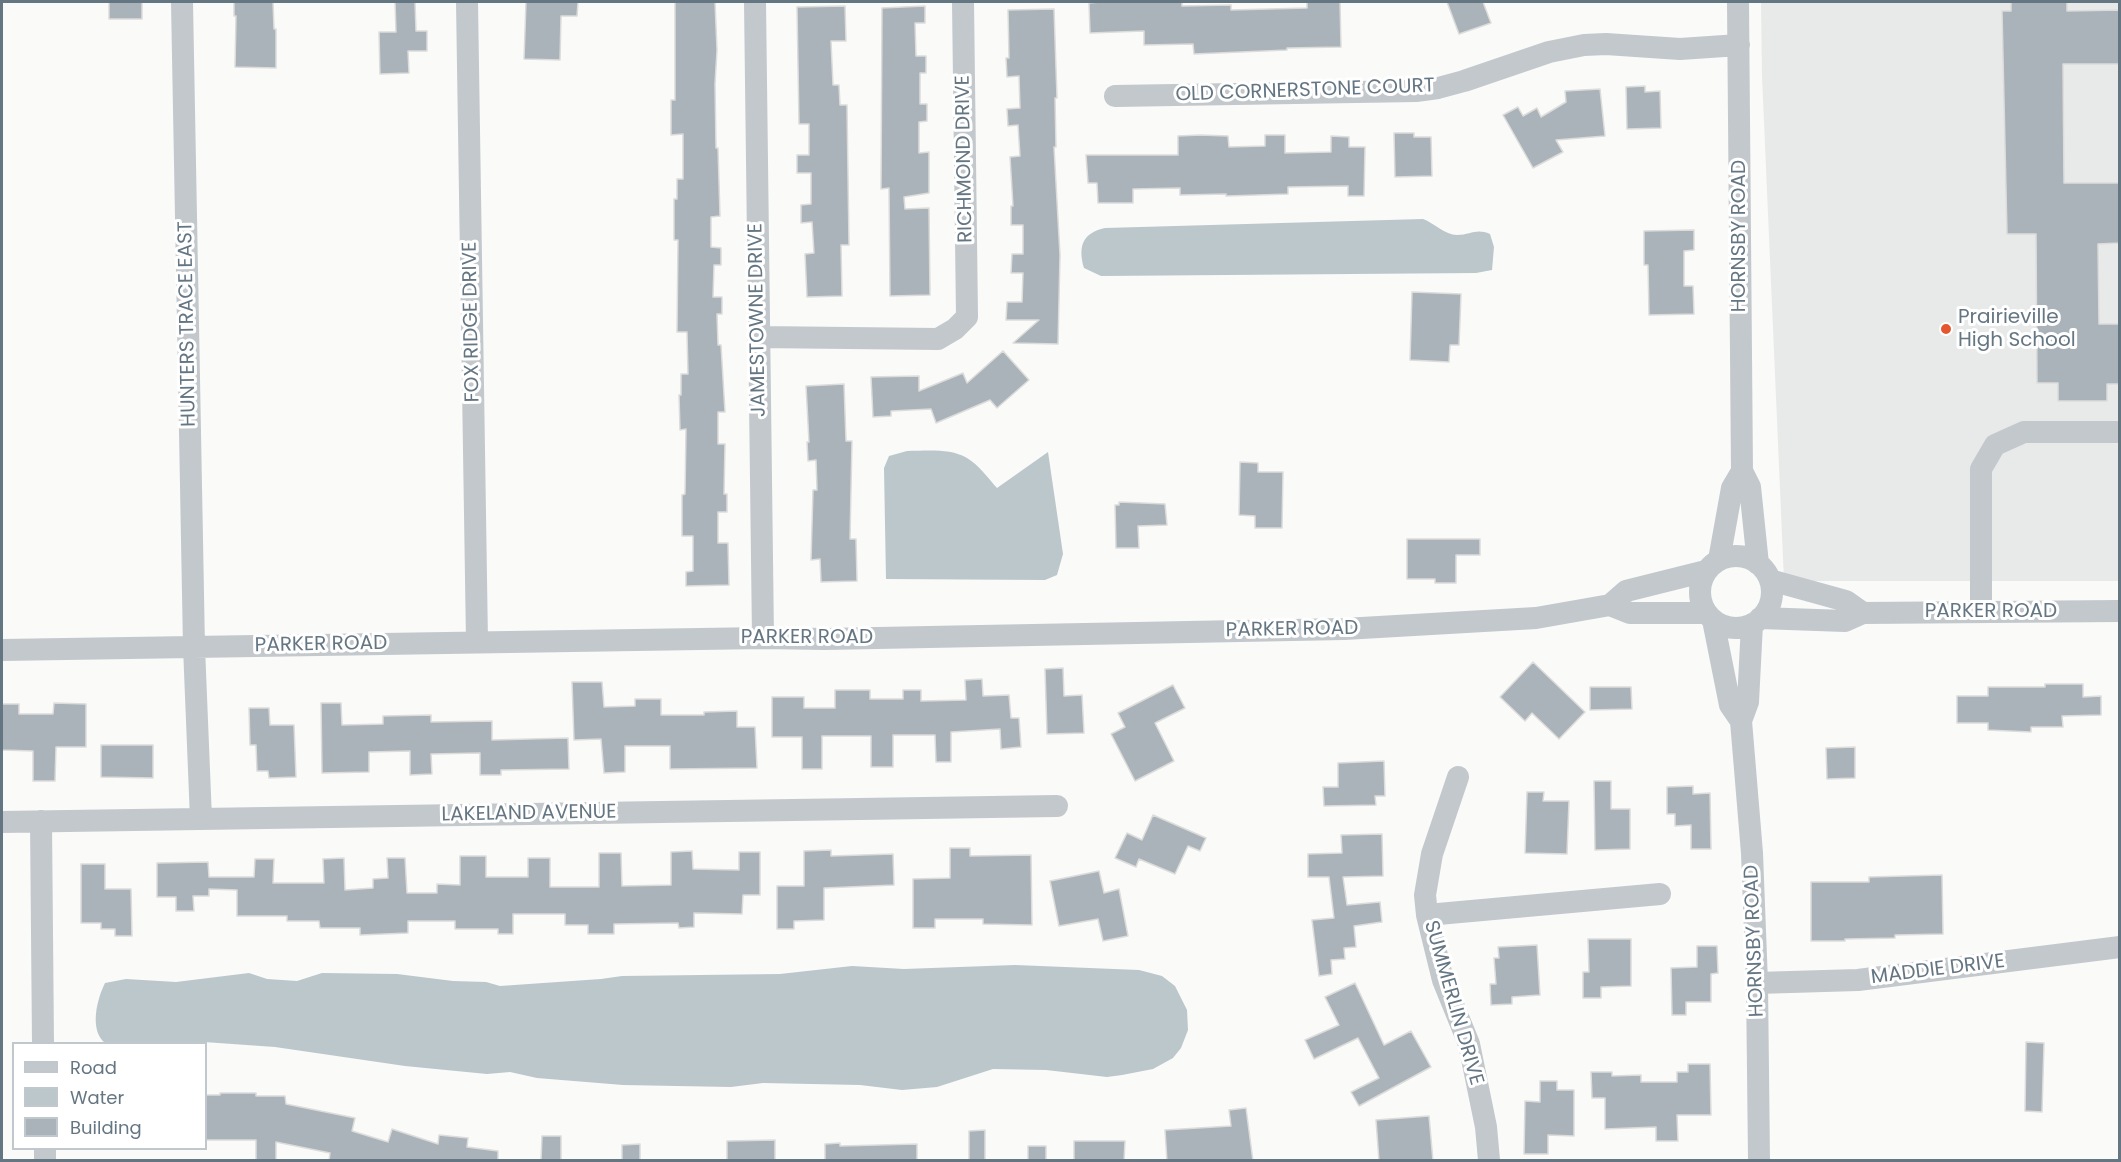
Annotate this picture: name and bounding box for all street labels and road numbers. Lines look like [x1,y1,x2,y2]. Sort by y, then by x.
street label: OLD CORNERSTONE COURT [1175,74,1435,108]
street label: RICHMOND DRIVE [952,75,978,243]
street label: HORNSBY ROAD [1728,160,1752,312]
street label: HUNTERS TRACE EAST [174,221,202,427]
street label: JAMESTOWNE DRIVE [744,223,772,417]
street label: FOX RIDGE DRIVE [459,241,485,403]
street label: PARKER ROAD [1925,600,2057,624]
street label: PARKER ROAD [1226,617,1358,643]
street label: PARKER ROAD [741,626,873,650]
street label: PARKER ROAD [255,632,387,658]
street label: LAKELAND AVENUE [441,800,617,828]
street label: HORNSBY ROAD [1740,864,1770,1018]
street label: SUMMERLIN DRIVE [1418,918,1488,1088]
street label: MADDIE DRIVE [1870,950,2006,990]

